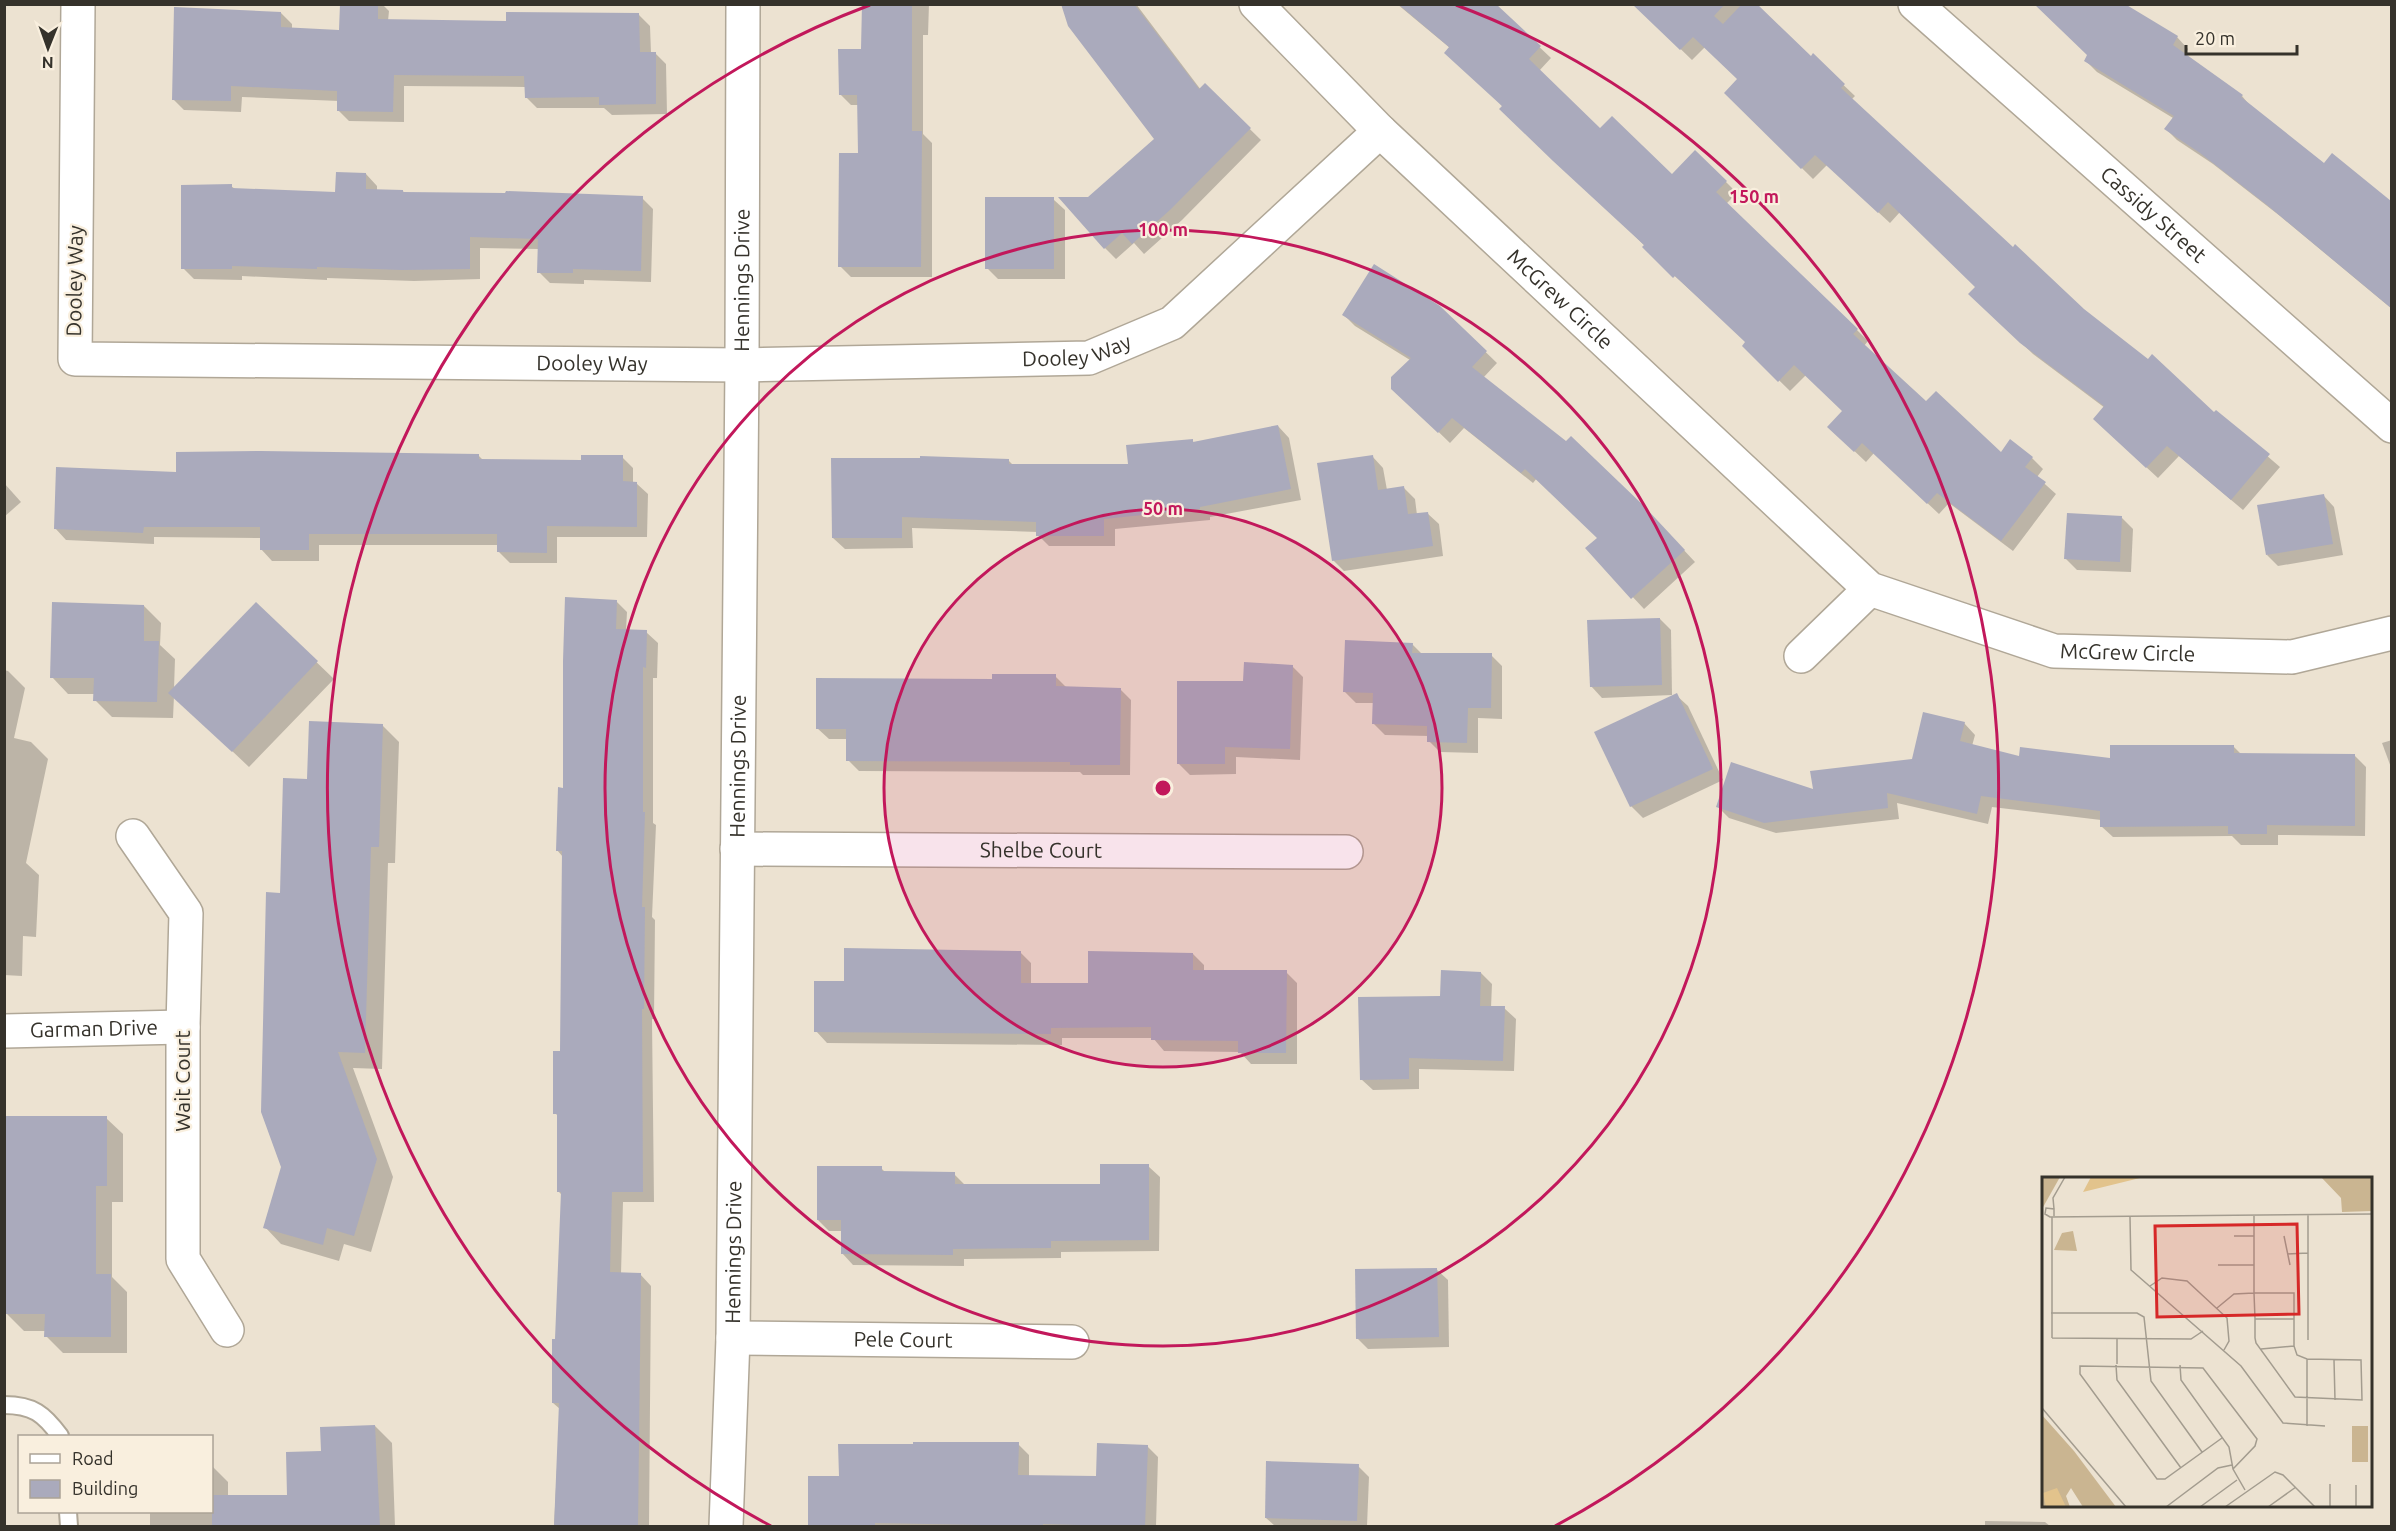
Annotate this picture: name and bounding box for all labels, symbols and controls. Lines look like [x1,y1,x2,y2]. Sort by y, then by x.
north arrow [18,18,78,78]
scale bar [2186,18,2297,56]
text: 20 m [2195,28,2235,48]
text: N [42,54,54,72]
street label: Cassidy Street [2096,161,2212,267]
text: 150 m [1729,186,1779,206]
street label: Hennings Drive [729,209,753,352]
text: 100 m [1138,219,1188,239]
street label: Dooley Way [61,225,87,337]
street label: McGrew Circle [1503,244,1618,354]
street label: Dooley Way [1022,329,1134,370]
street label: Dooley Way [536,350,648,375]
text: 50 m [1143,498,1183,518]
street label: McGrew Circle [2060,638,2196,666]
street label: Hennings Drive [725,695,750,838]
centre of rings [1153,778,1173,798]
street label: Shelbe Court [980,837,1102,862]
street label: Garman Drive [30,1015,158,1041]
street label: Wait Court [170,1030,194,1132]
inset map [2042,1177,2372,1507]
street label: Hennings Drive [720,1181,745,1324]
street label: Pele Court [853,1326,953,1352]
legend [18,1435,213,1513]
text: Road [72,1448,114,1468]
text: Building [72,1478,138,1498]

